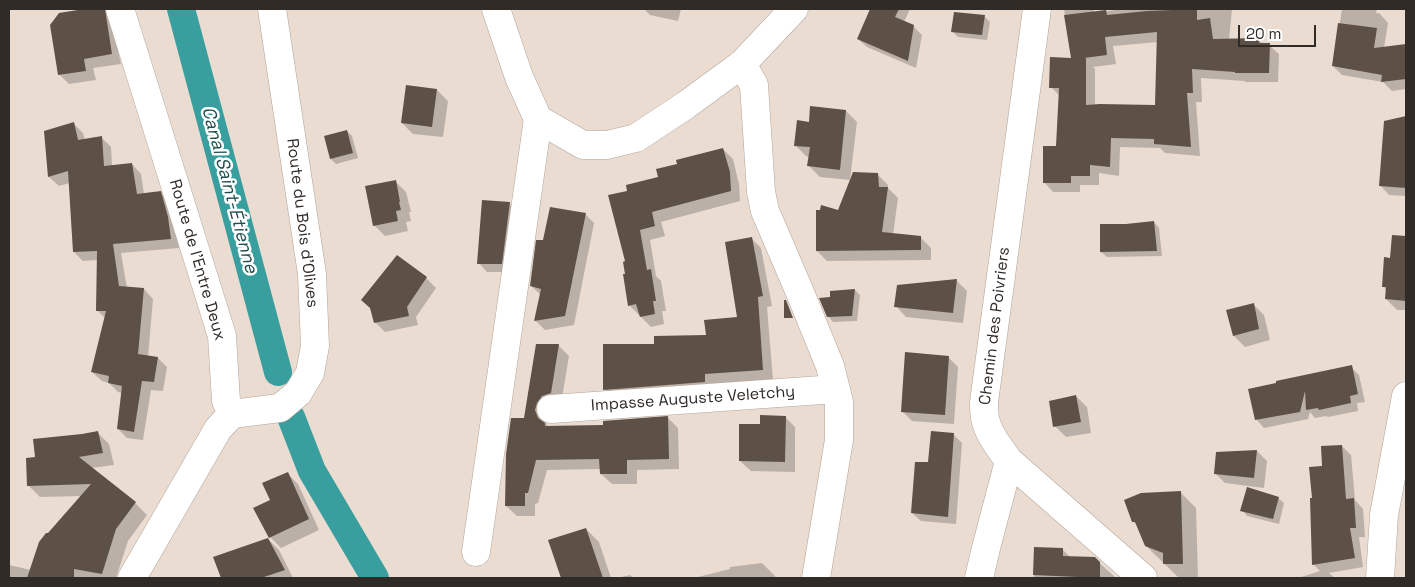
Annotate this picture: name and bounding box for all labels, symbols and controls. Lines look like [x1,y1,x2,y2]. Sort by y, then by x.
scale bar [1240,15,1318,47]
text: 20 m [1246,24,1281,43]
water label: Canal Saint-Étienne [196,104,262,276]
street label: Route du Bois d'Olives [282,137,322,309]
street label: Route de l'Entre Deux [165,177,229,343]
street label: Chemin des Poivriers [976,246,1014,406]
street label: Impasse Auguste Veletchy [590,382,796,416]

